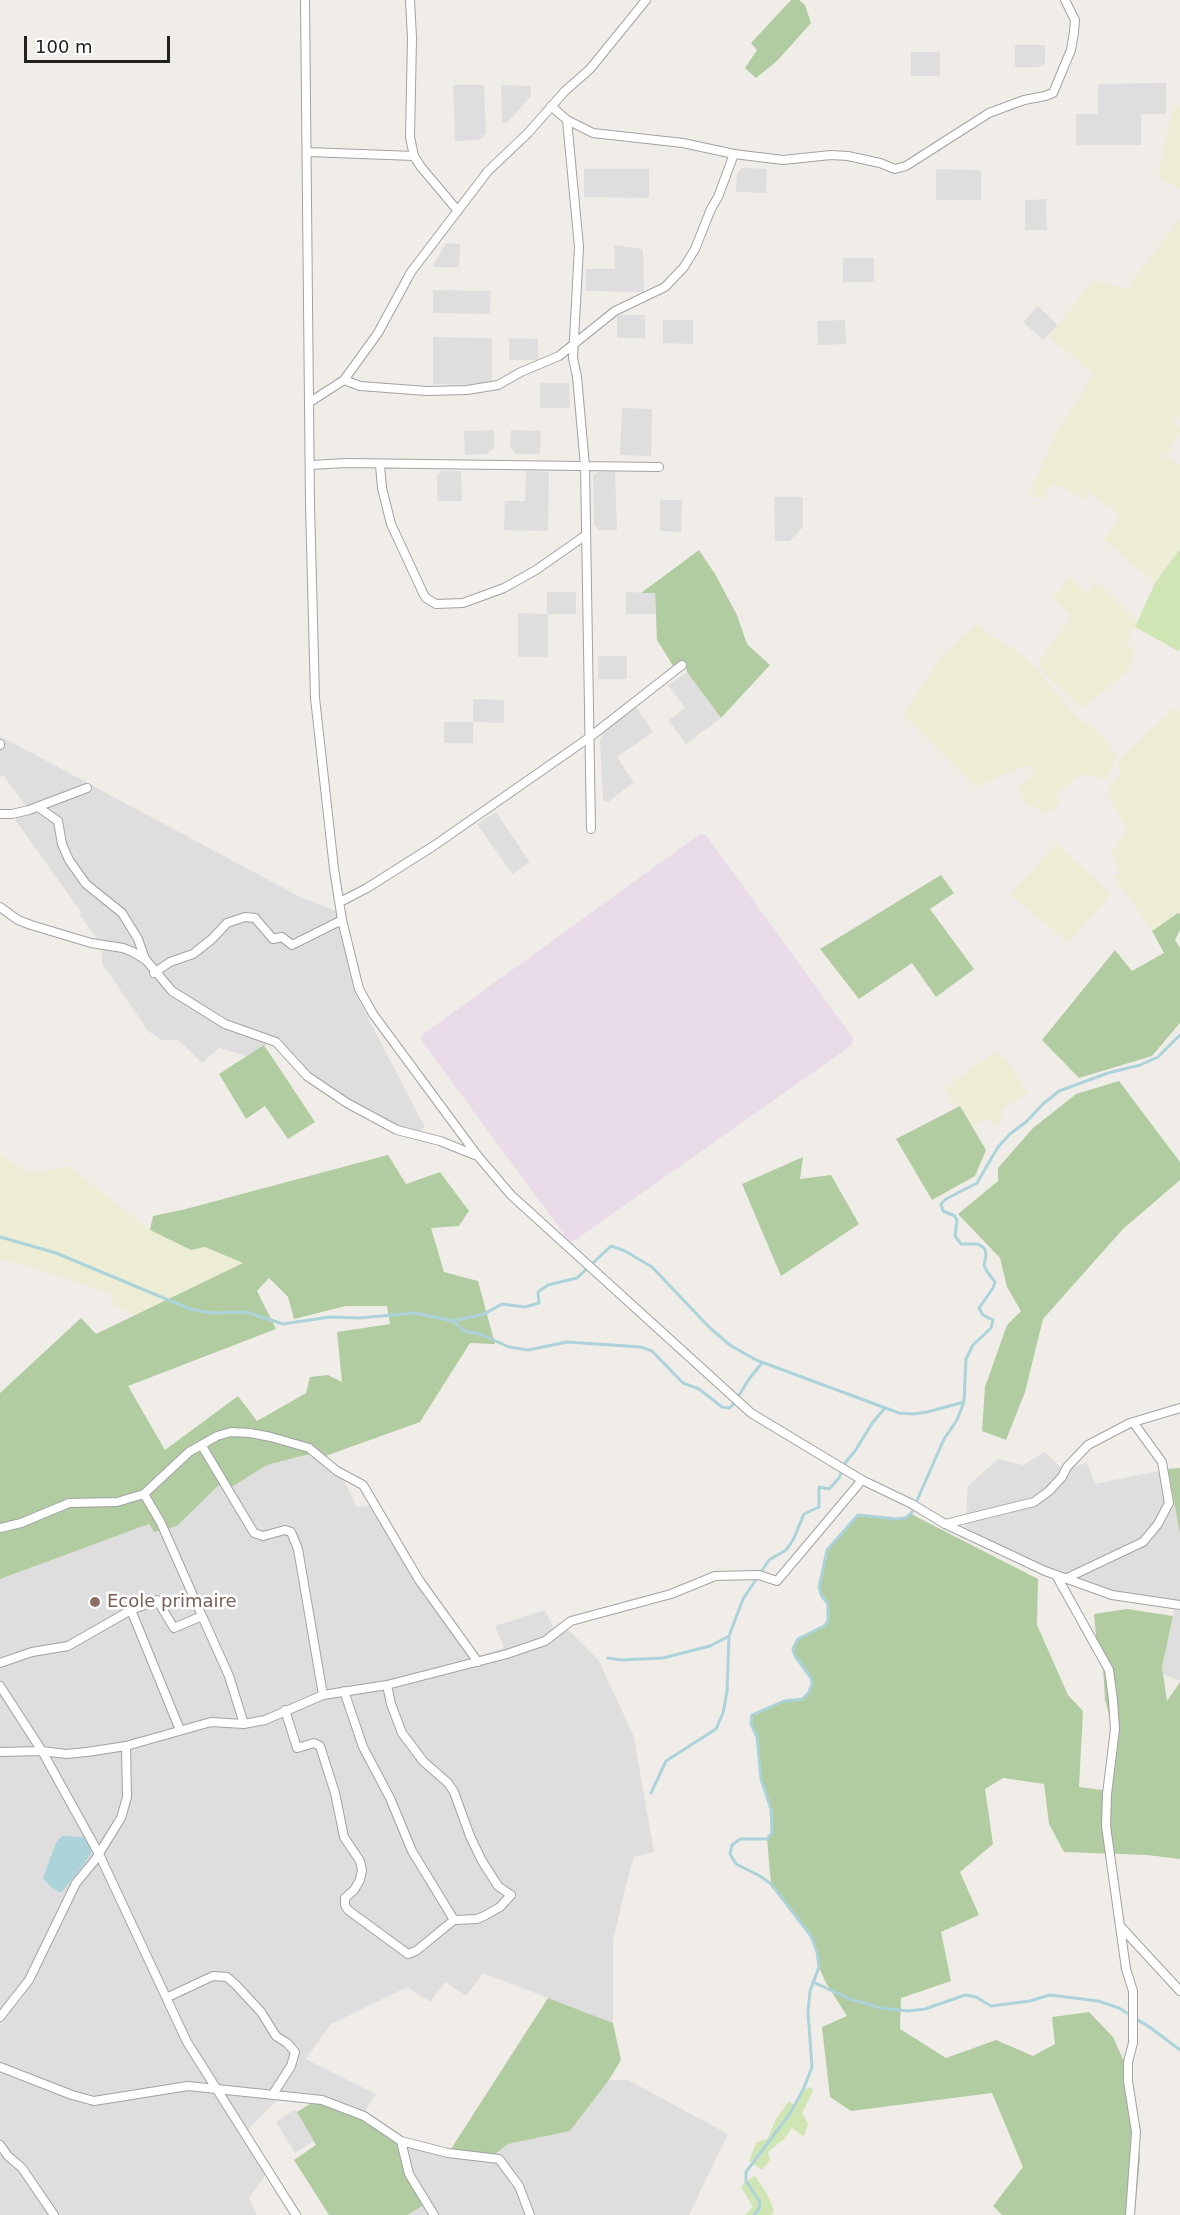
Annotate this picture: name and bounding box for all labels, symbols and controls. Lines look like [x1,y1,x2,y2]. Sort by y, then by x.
scale bar [27,24,172,62]
text: 100 m [35,36,93,57]
place label: Ecole primaire [107,1591,237,1613]
marker: Ecole primaire [88,1595,102,1609]

